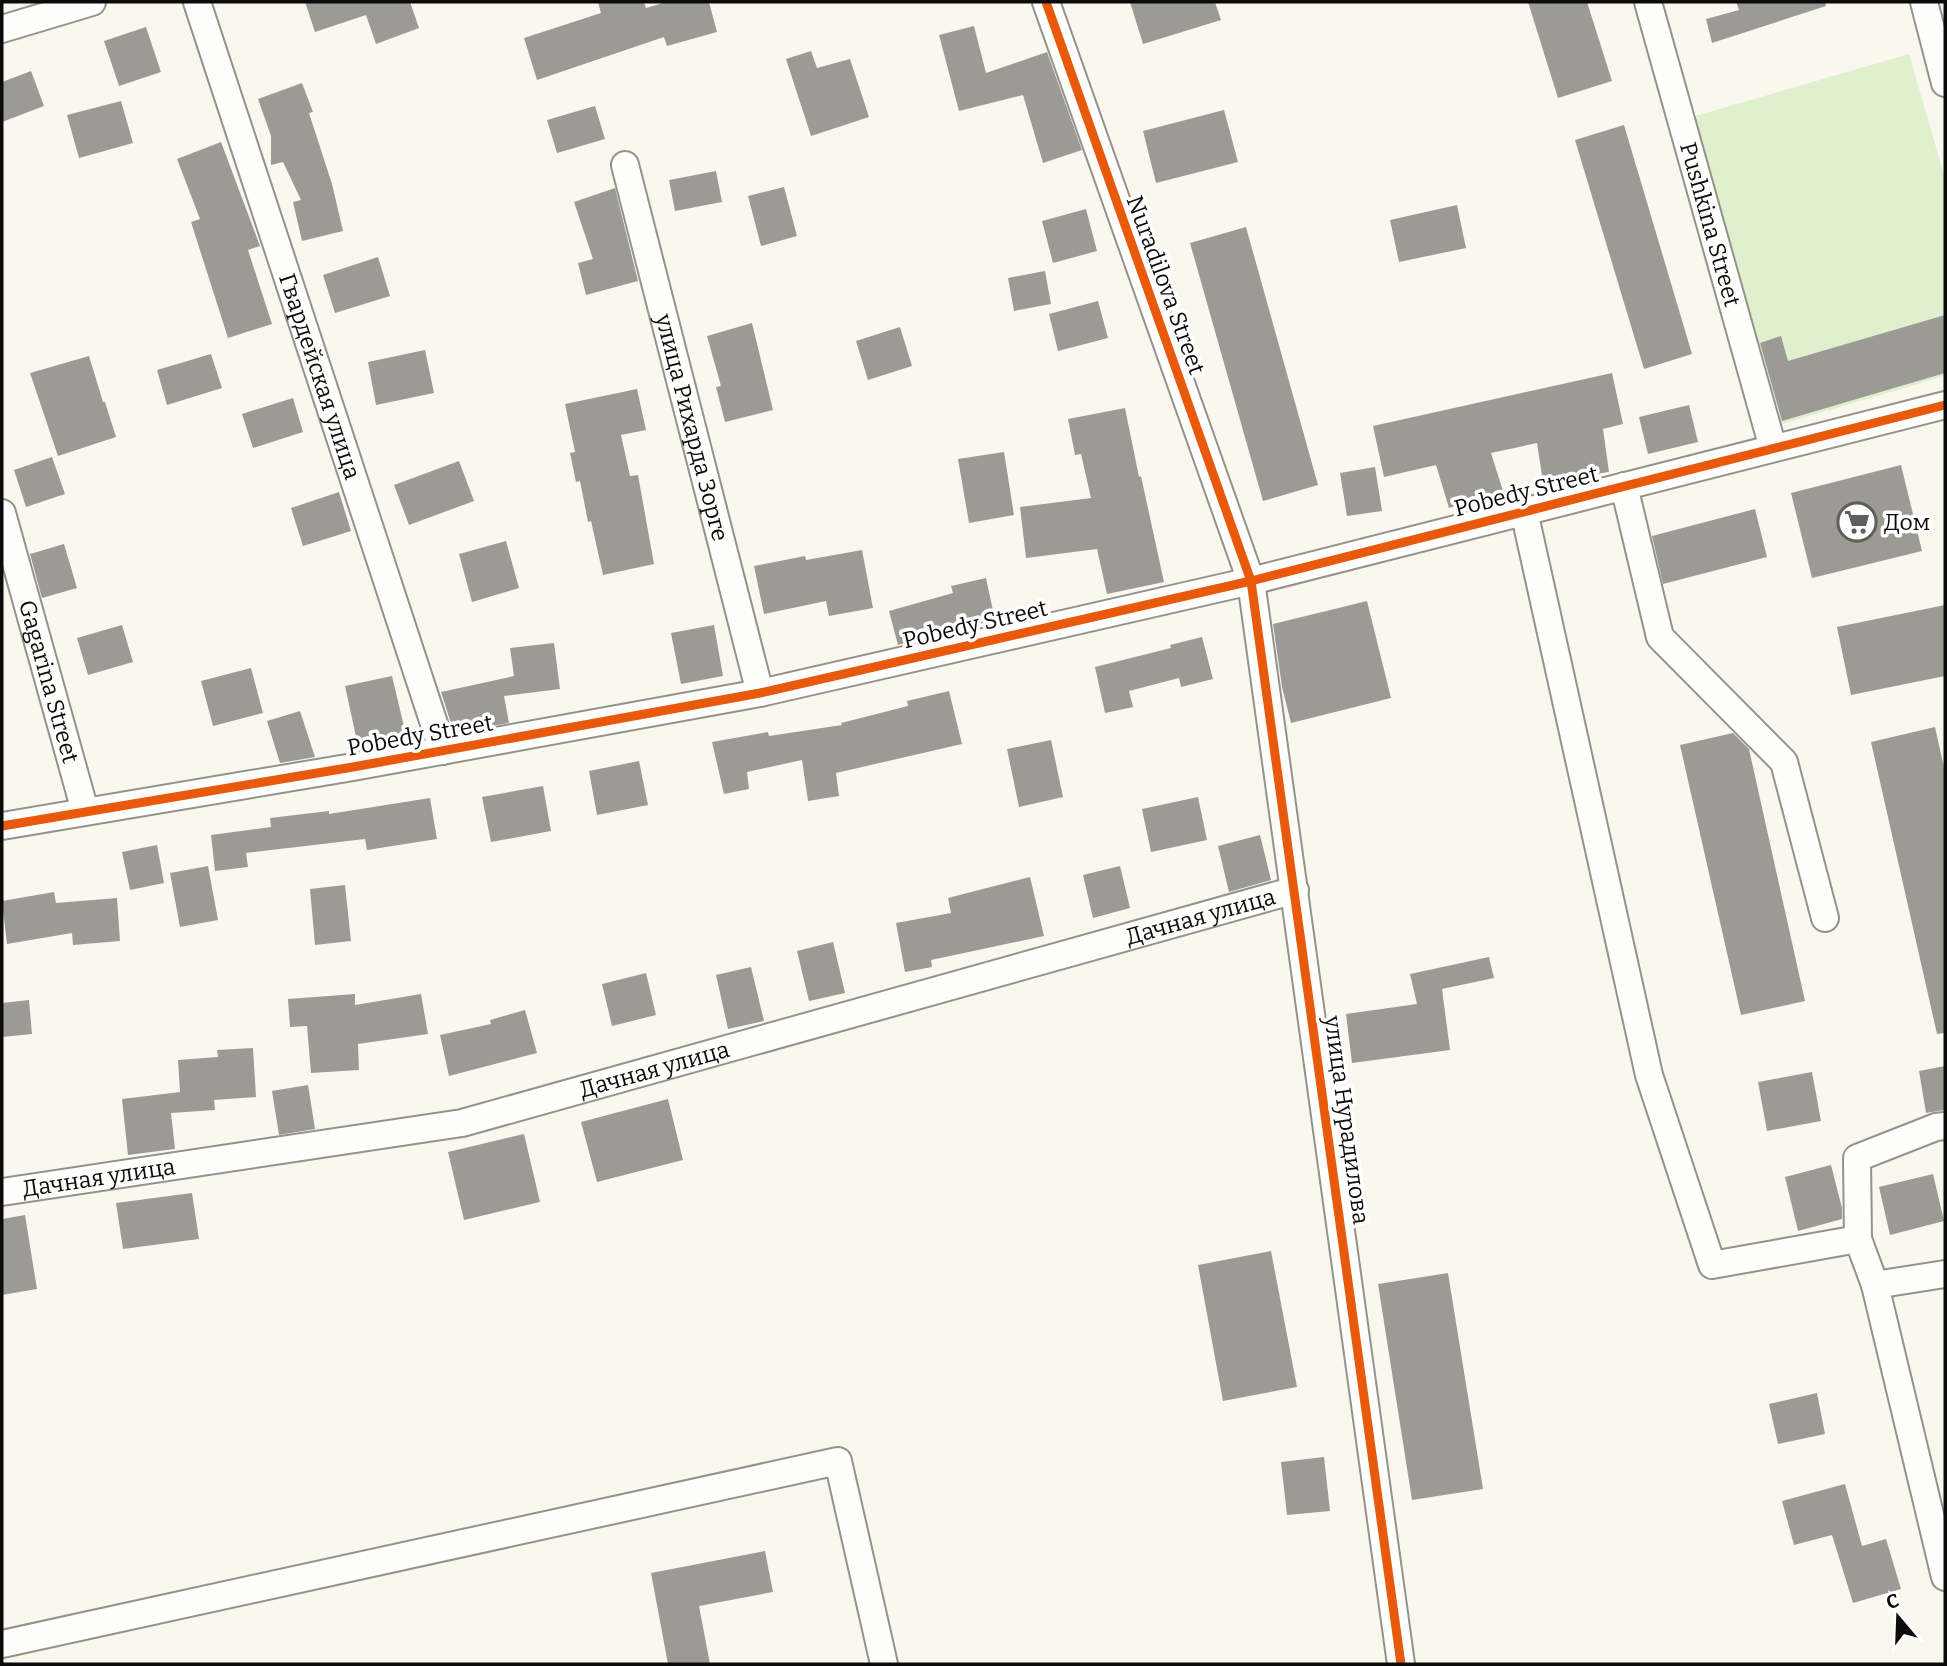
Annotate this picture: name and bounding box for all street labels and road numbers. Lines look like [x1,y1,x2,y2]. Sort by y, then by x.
street label: Pushkina Street [1674,139,1747,310]
street label: Nuradilova Street [1121,192,1211,378]
street label: Гвардейская улица [273,270,367,483]
street label: улица Рихарда Зорге [649,310,735,544]
street label: Pobedy Street [1451,460,1601,522]
street label: Pobedy Street [900,594,1050,654]
street label: Gagarina Street [13,597,85,766]
street label: Pobedy Street [345,708,495,762]
street label: Дачная улица [1122,882,1279,951]
street label: улица Нурадилова [1318,1013,1376,1226]
street label: Дачная улица [576,1035,733,1103]
street label: Дачная улица [21,1152,178,1203]

